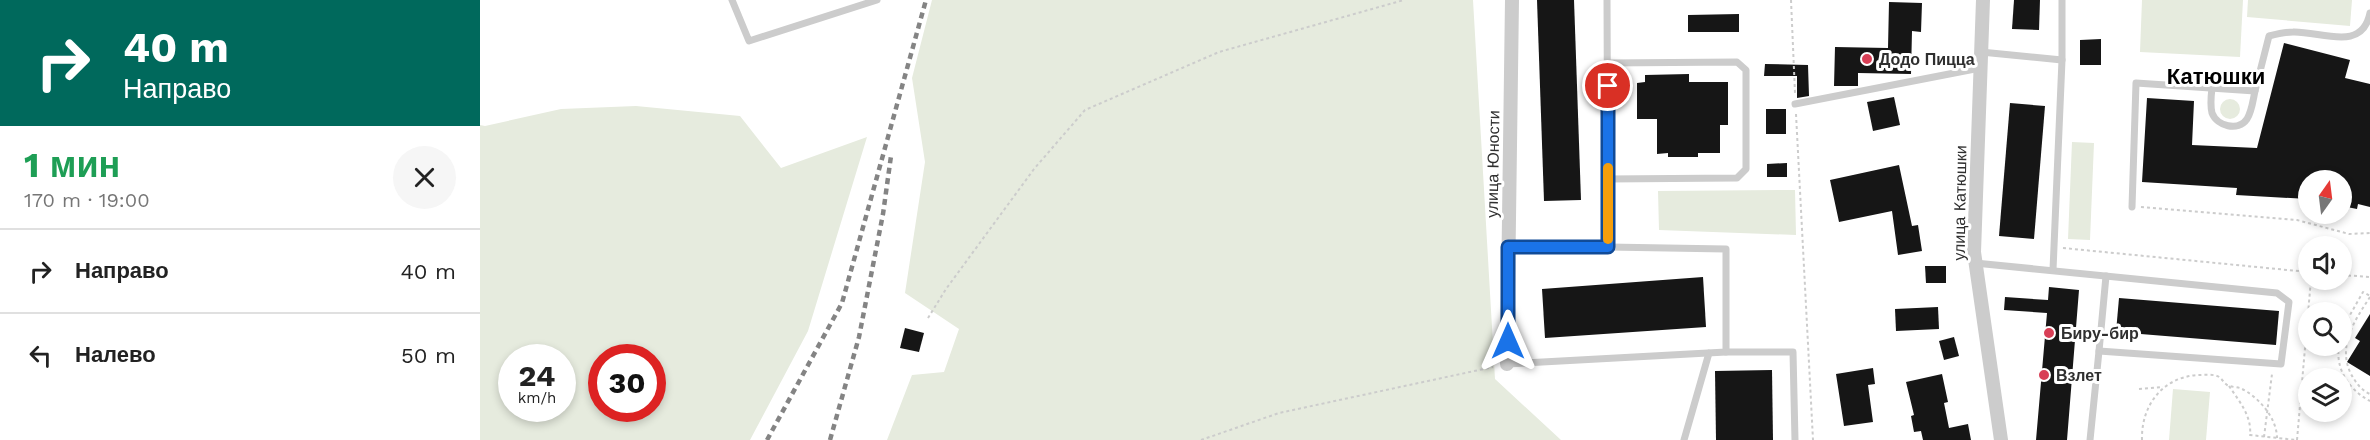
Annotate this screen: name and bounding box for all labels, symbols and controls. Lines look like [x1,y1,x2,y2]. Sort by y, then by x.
text: 40 m [123,23,229,72]
icon: right [24,24,102,102]
place label: Додо Пицца [1879,50,1975,69]
marker: Додо Пицца [1860,52,1874,66]
pin [1582,60,1633,111]
district label: Катюшки [2167,64,2265,89]
icon: arrive [1591,69,1624,102]
text: Направо [123,73,231,105]
street label: улица Юности [1483,110,1503,218]
text: 1 мин [24,144,120,186]
street label: улица Катюшки [1949,145,1971,261]
button: close [393,146,456,209]
north arrow [2298,170,2352,224]
map controls [2298,170,2352,422]
text: 170 m · 19:00 [24,188,150,212]
button: sound [2298,236,2352,290]
icon: right [24,255,57,288]
text: Направо [75,258,169,283]
text: 40 m [400,259,456,284]
button: search [2298,302,2352,356]
position arrow [1476,309,1540,373]
place label: Биру-бир [2061,324,2139,343]
marker: Биру-бир [2042,326,2056,340]
icon: left [24,339,57,372]
text: Налево [75,342,156,367]
text: 50 m [401,343,456,368]
speed limit sign: 30 [588,344,666,422]
text: 24 [519,358,555,393]
place label: Взлет [2056,366,2102,385]
marker: Взлет [2037,368,2051,382]
button: layers [2298,368,2352,422]
text: km/h [518,389,556,407]

